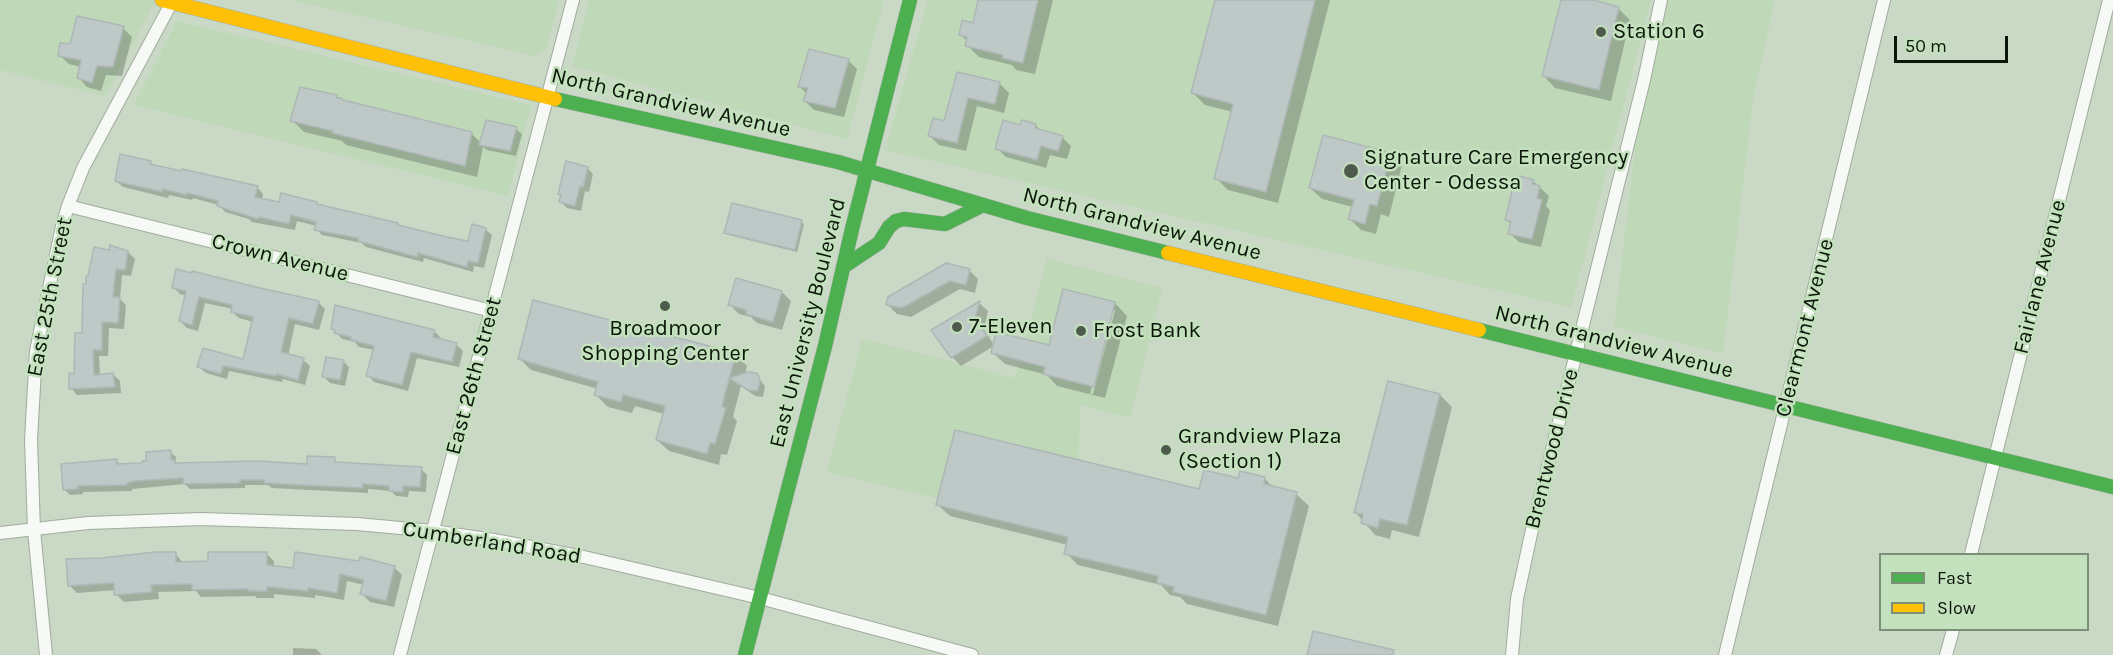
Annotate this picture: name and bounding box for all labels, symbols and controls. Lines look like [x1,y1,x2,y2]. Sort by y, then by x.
place label: Station 6 [1613,19,1705,45]
scale bar [1897,24,2011,62]
marker: Station 6 [1594,25,1608,39]
text: 50 m [1905,35,1947,57]
street label: North Grandview Avenue [549,63,793,143]
place label: Signature Care Emergency Center - Odessa [1364,145,1628,196]
marker: Signature Care Emergency Center - Odessa [1342,162,1360,180]
street label: North Grandview Avenue [1020,182,1264,266]
street label: East University Boulevard [764,195,852,451]
street label: Fairlane Avenue [2008,197,2072,357]
street label: East 25th Street [22,215,78,379]
street label: Crown Avenue [209,228,351,288]
street label: Clearmont Avenue [1770,236,1840,420]
street label: East 26th Street [440,294,508,458]
marker: Broadmoor Shopping Center [658,299,672,313]
street label: North Grandview Avenue [1492,300,1736,384]
place label: 7-Eleven [969,314,1052,340]
place label: Broadmoor Shopping Center [581,316,749,368]
place label: Frost Bank [1093,318,1201,344]
marker: 7-Eleven [950,320,964,334]
marker: Frost Bank [1074,324,1088,338]
street label: Brentwood Drive [1519,366,1585,532]
place label: Grandview Plaza (Section 1) [1178,424,1342,476]
marker: Grandview Plaza (Section 1) [1159,443,1173,457]
street label: Cumberland Road [401,516,583,570]
legend [1879,553,2089,631]
text: Fast [1937,567,1972,589]
text: Slow [1937,597,1976,619]

